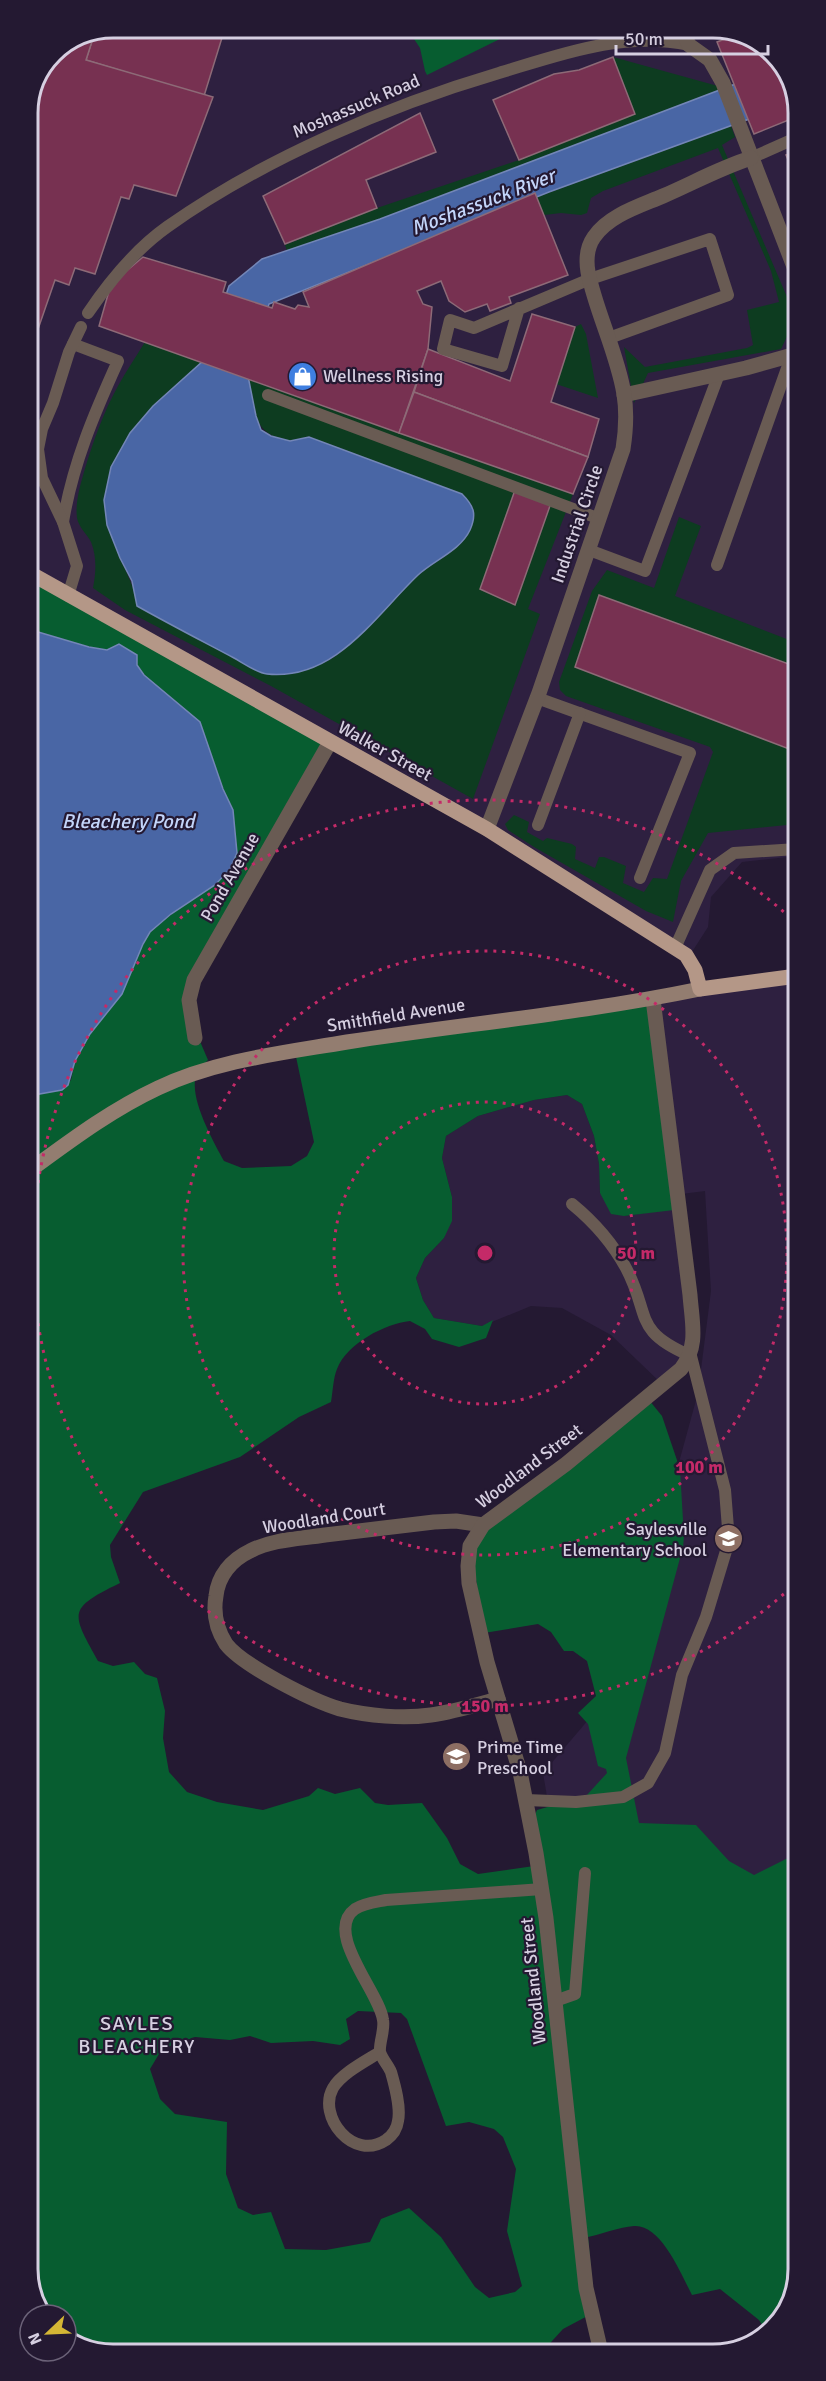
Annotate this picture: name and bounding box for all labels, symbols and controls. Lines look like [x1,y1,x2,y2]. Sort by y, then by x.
scale bar [616,18,768,56]
text: 50 m [625,28,663,50]
street label: Moshassuck Road [289,69,423,143]
water label: Moshassuck River [408,162,561,241]
shop icon: Wellness Rising [286,360,318,392]
place label: Wellness Rising [323,365,443,387]
street label: Industrial Circle [547,462,607,586]
street label: Walker Street [334,716,436,786]
water label: Bleachery Pond [62,809,197,834]
street label: Pond Avenue [196,829,264,925]
street label: Smithfield Avenue [325,993,467,1037]
text: 50 m [617,1242,655,1264]
centre of rings [475,1243,495,1263]
street label: Woodland Street [471,1419,587,1513]
text: 100 m [675,1456,723,1478]
street label: Woodland Court [261,1497,387,1539]
place label: Saylesville Elementary School [562,1518,707,1561]
school or university icon: Saylesville Elementary School [712,1523,744,1555]
text: 150 m [461,1695,509,1717]
place label: Prime Time Preschool [477,1736,563,1779]
school or university icon: Prime Time Preschool [440,1741,472,1773]
street label: Woodland Street [515,1916,551,2046]
district label: SAYLES BLEACHERY [78,2011,196,2059]
north arrow [18,2303,78,2363]
text: N [24,2329,46,2348]

